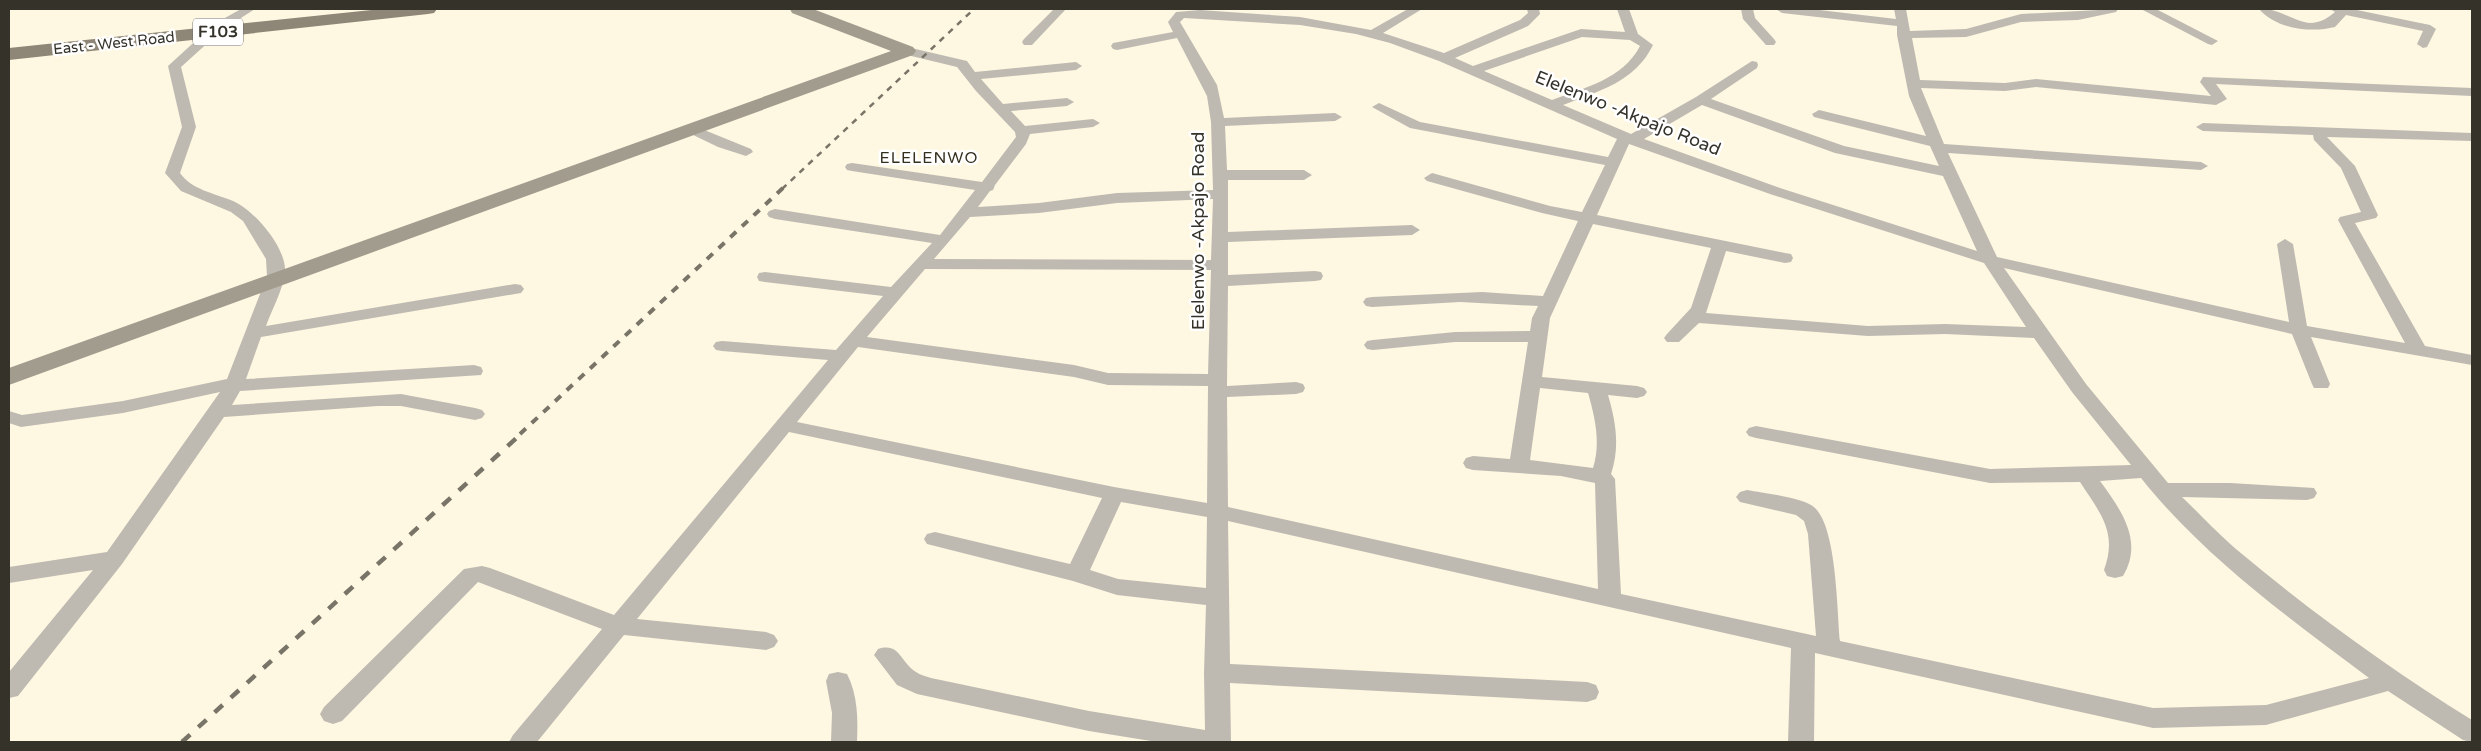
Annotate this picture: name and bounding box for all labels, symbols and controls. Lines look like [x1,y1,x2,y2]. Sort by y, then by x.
road number: F103 [193,18,243,46]
street label: East - West Road [52,28,176,58]
street label: Elelenwo -Akpajo Road [1532,66,1724,160]
street label: Elelenwo -Akpajo Road [1187,132,1209,330]
district label: ELELENWO [879,148,979,168]

